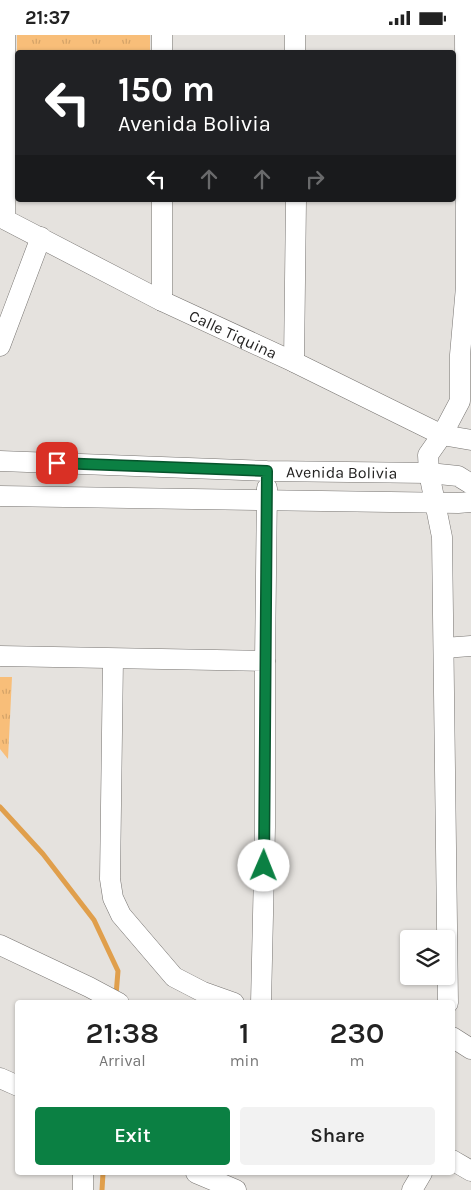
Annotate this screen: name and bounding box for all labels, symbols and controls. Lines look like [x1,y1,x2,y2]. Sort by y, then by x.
text: 21:37 [25,7,70,29]
text: 150 m [118,69,215,110]
icon: left [35,70,100,135]
text: Avenida Bolivia [118,111,271,137]
icon: left [142,165,170,193]
icon: ahead [195,165,223,193]
icon: ahead [248,165,276,193]
icon: right [301,165,329,193]
street label: Calle Tiquina [186,306,280,363]
pin [36,442,78,484]
icon: arrive [43,449,71,477]
street label: Avenida Bolivia [286,462,398,483]
position arrow [237,839,289,891]
map controls [400,930,455,985]
button: layers [400,930,455,985]
text: 21:38 [85,1015,159,1051]
text: 1 [239,1015,250,1051]
text: 230 [330,1015,385,1051]
text: Arrival [99,1051,146,1070]
text: min [230,1051,259,1070]
text: m [350,1051,364,1070]
button: Exit [35,1107,230,1165]
button: Share [240,1107,435,1165]

